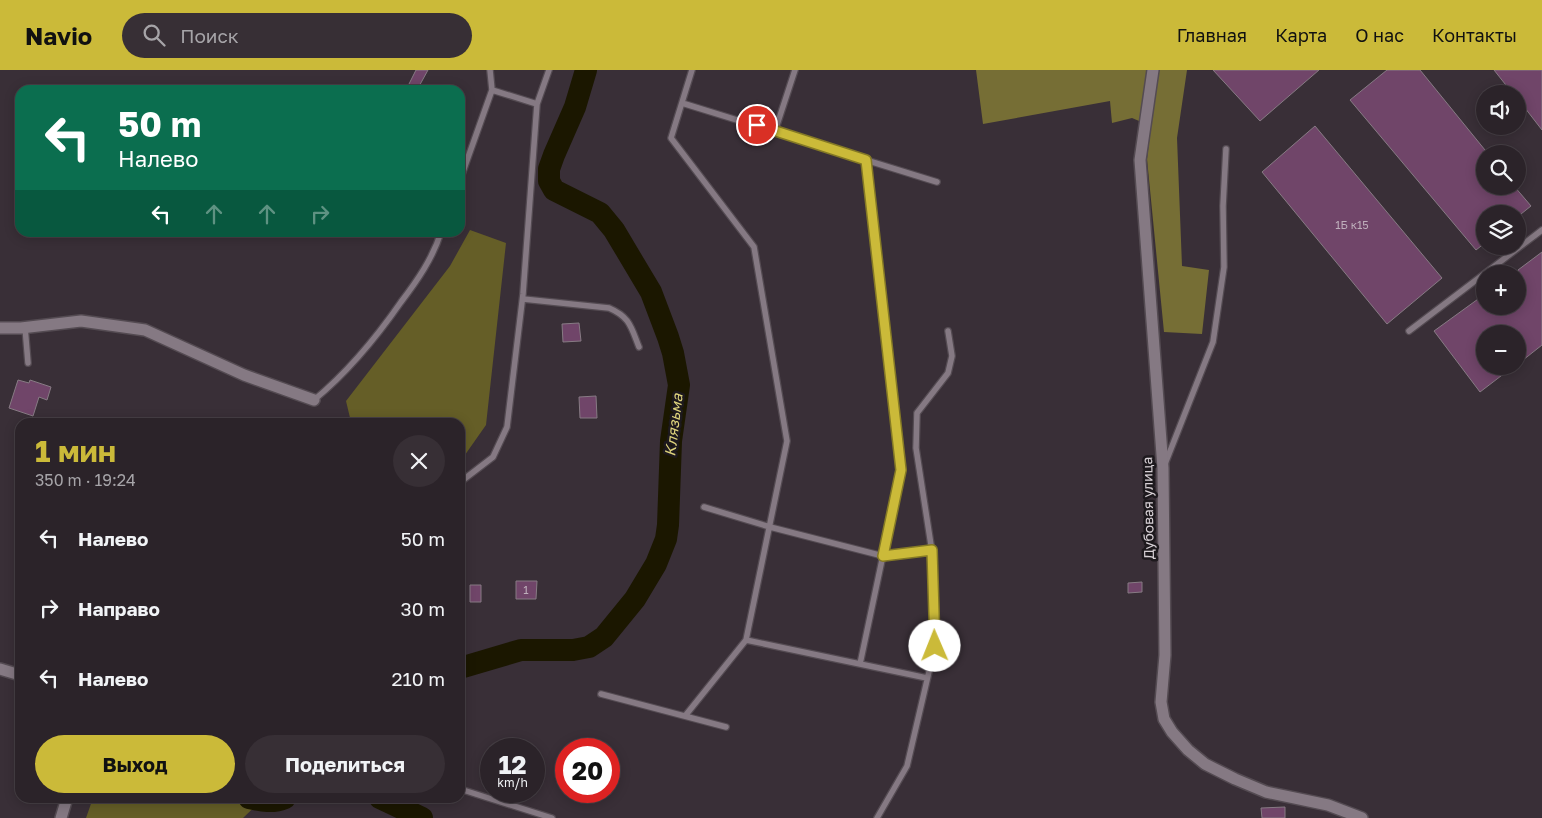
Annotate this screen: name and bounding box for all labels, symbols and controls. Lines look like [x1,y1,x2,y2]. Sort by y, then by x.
search box [122,13,472,58]
text: Navio [25,21,92,50]
icon: search [140,21,168,49]
text: Поиск [180,24,239,47]
text: Главная [1177,24,1247,46]
text: Карта [1275,24,1327,46]
text: О нас [1355,24,1404,46]
text: Контакты [1432,24,1517,46]
map controls [1476,85,1526,375]
button: sound [1476,85,1526,135]
text: 50 m [118,103,201,145]
pin [736,104,778,146]
icon: left [35,105,100,170]
icon: arrive [743,111,771,139]
text: Налево [118,145,198,172]
button: search [1476,145,1526,195]
icon: left [147,200,175,228]
icon: ahead [200,200,228,228]
icon: ahead [253,200,281,228]
icon: right [306,200,334,228]
button: layers [1476,205,1526,255]
house number: 1Б к15 [1335,218,1369,231]
button: + [1476,265,1526,315]
button: − [1476,325,1526,375]
water label: Клязьма [660,392,686,457]
text: 1 мин [35,433,116,469]
button: close [393,435,445,487]
street label: Дубовая улица [1138,456,1157,560]
text: 350 m · 19:24 [35,470,136,490]
icon: left [35,524,63,552]
text: Налево [78,527,148,550]
text: 50 m [401,527,445,550]
house number: 1 [523,583,529,596]
icon: right [35,594,63,622]
text: Направо [78,597,160,620]
text: 30 m [401,597,445,620]
position arrow [908,619,960,671]
icon: left [35,664,63,692]
text: Налево [78,667,148,690]
text: 210 m [391,667,445,690]
button: Выход [35,735,235,793]
button: Поделиться [245,735,445,793]
speed limit sign: 20 [555,738,620,803]
text: 12 [498,749,527,780]
text: km/h [497,775,528,790]

